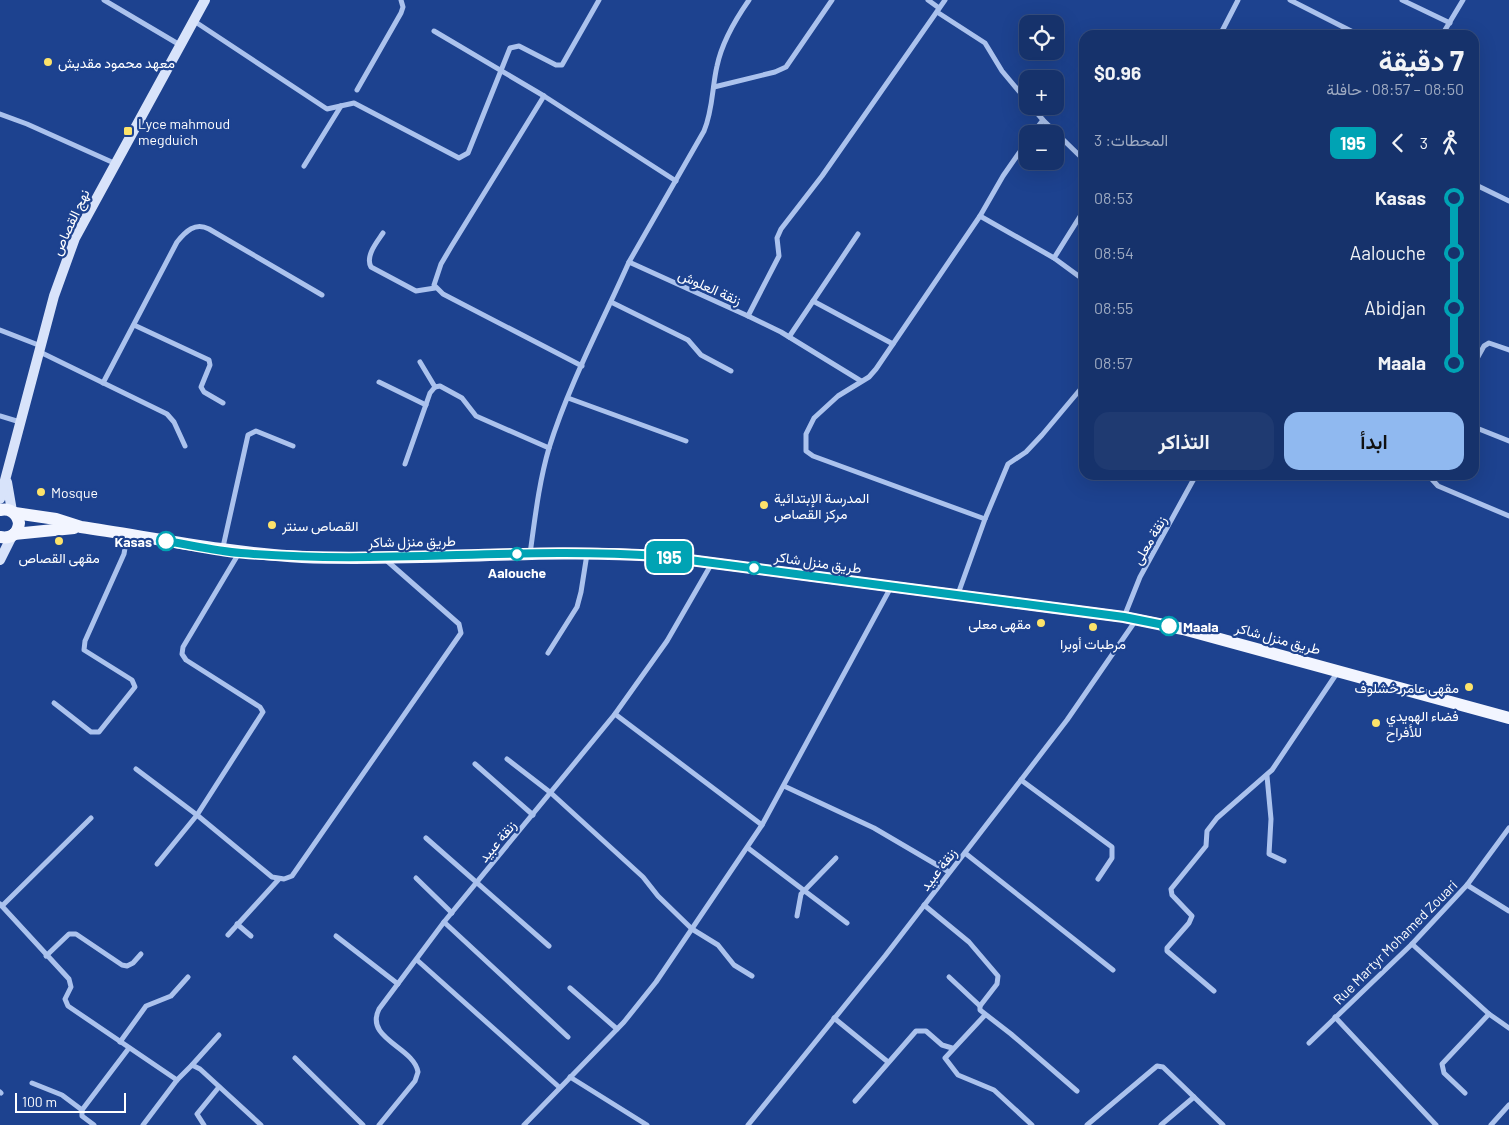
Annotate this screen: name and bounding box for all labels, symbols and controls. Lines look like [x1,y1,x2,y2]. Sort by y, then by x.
map controls [1019,15,1064,170]
button: locate [1019,15,1064,60]
text: 7 دقيقة [1378,43,1464,77]
place label: معهد محمود مقديش [58,54,175,72]
marker: معهد محمود مقديش [42,56,54,68]
text: $0.96 [1094,61,1141,84]
button: + [1019,70,1064,115]
text: 08:50 – 08:57 · حافلة [1326,79,1464,98]
place label: Lyce mahmoud megduich [138,115,230,148]
marker: Lyce mahmoud megduich [122,125,134,137]
button: − [1019,125,1064,170]
icon: back [1384,129,1412,157]
icon: walk [1436,129,1464,157]
text: المحطات: 3 [1094,130,1168,149]
text: 195 [1340,132,1366,154]
text: 3 [1420,133,1428,152]
street label: نهج القصاص [47,186,95,259]
text: Kasas [1375,186,1426,209]
text: 08:53 [1094,188,1133,207]
text: Aalouche [1350,241,1426,264]
text: 08:54 [1094,243,1134,262]
street label: زنقة العلوش [675,266,744,309]
text: Abidjan [1364,296,1426,319]
text: 08:55 [1094,298,1133,317]
text: Maala [1378,351,1426,374]
text: 08:57 [1094,353,1133,372]
button: التذاكر [1094,412,1274,470]
button: ابدأ [1284,412,1464,470]
place label: Mosque [51,484,98,501]
marker: Mosque [35,486,47,498]
place label: المدرسة الإبتدائية مركز القصاص [774,489,869,523]
marker: المدرسة الإبتدائية مركز القصاص [758,499,770,511]
street label: زنقة معلى [1128,512,1171,568]
place label: القصاص سنتر [281,517,358,535]
marker: القصاص سنتر [266,519,278,531]
marker: Kasas [156,531,176,551]
street label: طريق منزل شاكر [367,532,456,552]
place label: Kasas [114,533,152,550]
marker: مقهى القصاص [53,535,65,547]
line badge: 195 [640,541,698,573]
text: 195 [656,546,682,568]
marker: Aalouche [510,547,524,561]
street label: طريق منزل شاكر [772,547,863,579]
place label: مقهى القصاص [18,549,100,567]
unlabelled marker [747,561,761,575]
place label: Aalouche [488,564,547,581]
place label: مقهى معلى [968,615,1031,633]
marker: Maala [1159,616,1179,636]
marker: مقهى معلى [1035,617,1047,629]
place label: Maala [1183,618,1219,635]
street label: طريق منزل شاكر [1232,618,1323,659]
marker: مرطبات أوبرا [1087,621,1099,633]
place label: مرطبات أوبرا [1060,635,1126,653]
place label: مقهى عامر خشلوف [1355,679,1459,697]
marker: مقهى عامر خشلوف [1463,681,1475,693]
place label: فضاء الهويدي للأفراح [1386,707,1459,743]
marker: فضاء الهويدي للأفراح [1370,717,1382,729]
street label: زنقة عبيد [475,816,520,866]
street label: زنقة عبيد [916,844,961,894]
street label: Rue Martyr Mohamed Zouari [1329,876,1461,1008]
scale bar [15,1090,126,1113]
text: 100 m [22,1093,57,1110]

